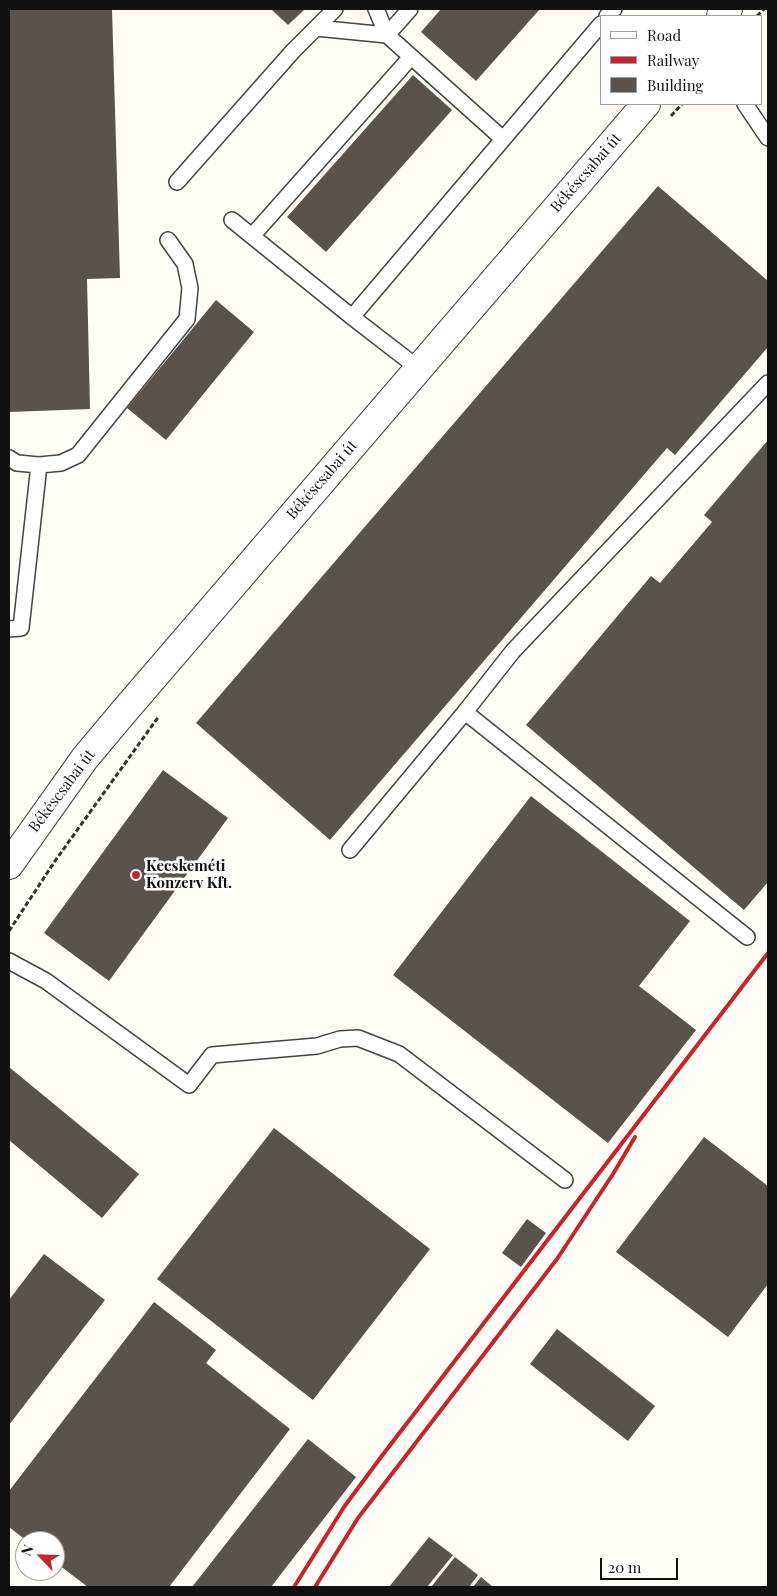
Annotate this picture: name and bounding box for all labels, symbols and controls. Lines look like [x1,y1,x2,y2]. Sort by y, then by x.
legend [600,15,762,105]
text: Road [647,25,681,45]
text: Railway [647,50,699,70]
text: Building [647,75,703,95]
street label: Békéscsabai út [547,130,625,216]
street label: Békéscsabai út [283,437,361,523]
street label: Békéscsabai út [25,746,99,836]
place label: Kecskeméti Konzerv Kft. [146,857,232,892]
marker: Kecskeméti Konzerv Kft. [130,869,142,881]
north arrow [15,1531,65,1581]
text: N [16,1542,37,1559]
scale bar [602,1548,680,1580]
text: 20 m [608,1557,641,1577]

